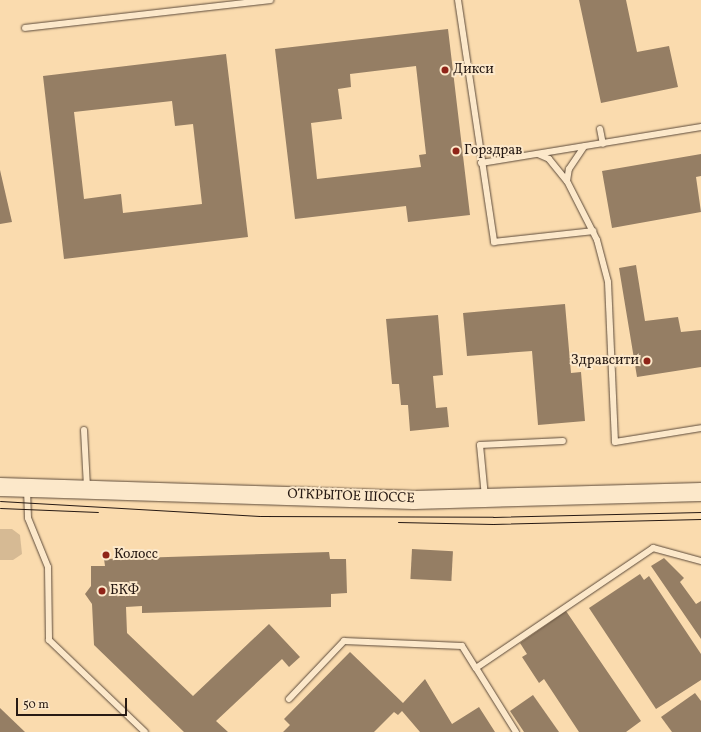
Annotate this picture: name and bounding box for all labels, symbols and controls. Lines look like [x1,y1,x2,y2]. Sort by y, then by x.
place label: Дикси [453,62,494,78]
marker: Дикси [440,65,450,75]
place label: Горздрав [464,143,522,159]
marker: Горздрав [451,146,461,156]
place label: Здравсити [571,353,639,369]
marker: Здравсити [642,356,652,366]
street label: ОТКРЫТОЕ ШОССЕ [287,486,415,508]
place label: Колосс [114,547,158,563]
marker: Колосс [101,550,111,560]
place label: БКФ [110,583,139,599]
marker: БКФ [97,586,107,596]
scale bar [18,690,129,716]
text: 50 m [23,697,49,713]

